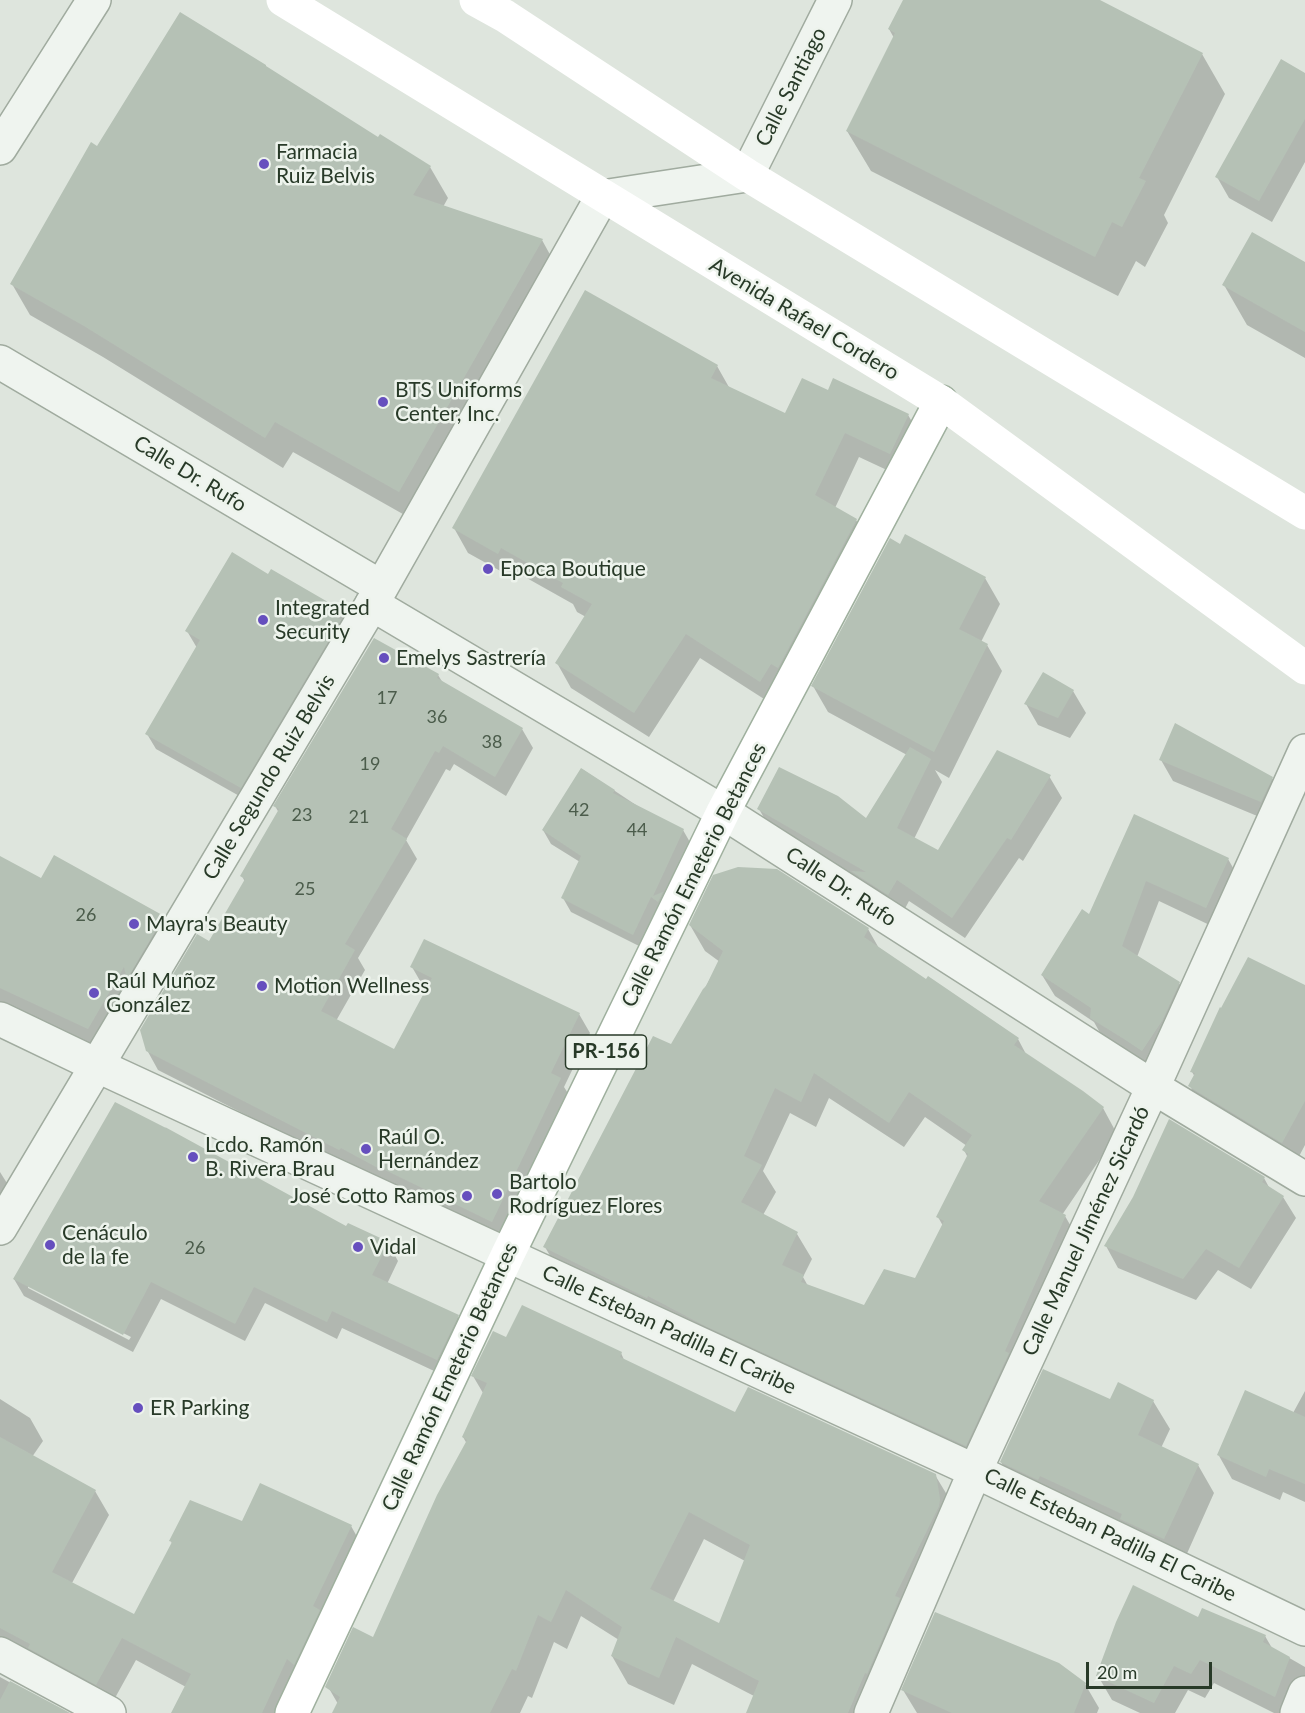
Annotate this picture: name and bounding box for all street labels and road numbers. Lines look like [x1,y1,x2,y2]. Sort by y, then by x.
street label: Calle Santiago [750,23,832,151]
street label: Avenida Rafael Cordero [705,252,903,386]
street label: Calle Dr. Rufo [129,430,251,518]
street label: Calle Segundo Ruiz Belvis [198,670,340,884]
street label: Calle Ramón Emeterio Betances [616,739,772,1011]
street label: Calle Dr. Rufo [781,842,901,932]
road number: PR-156 [566,1035,646,1069]
street label: Calle Manuel Jiménez Sicardó [1017,1102,1155,1360]
street label: Calle Ramón Emeterio Betances [377,1239,523,1515]
street label: Calle Esteban Padilla El Caribe [538,1260,800,1400]
street label: Calle Esteban Padilla El Caribe [980,1463,1240,1607]

